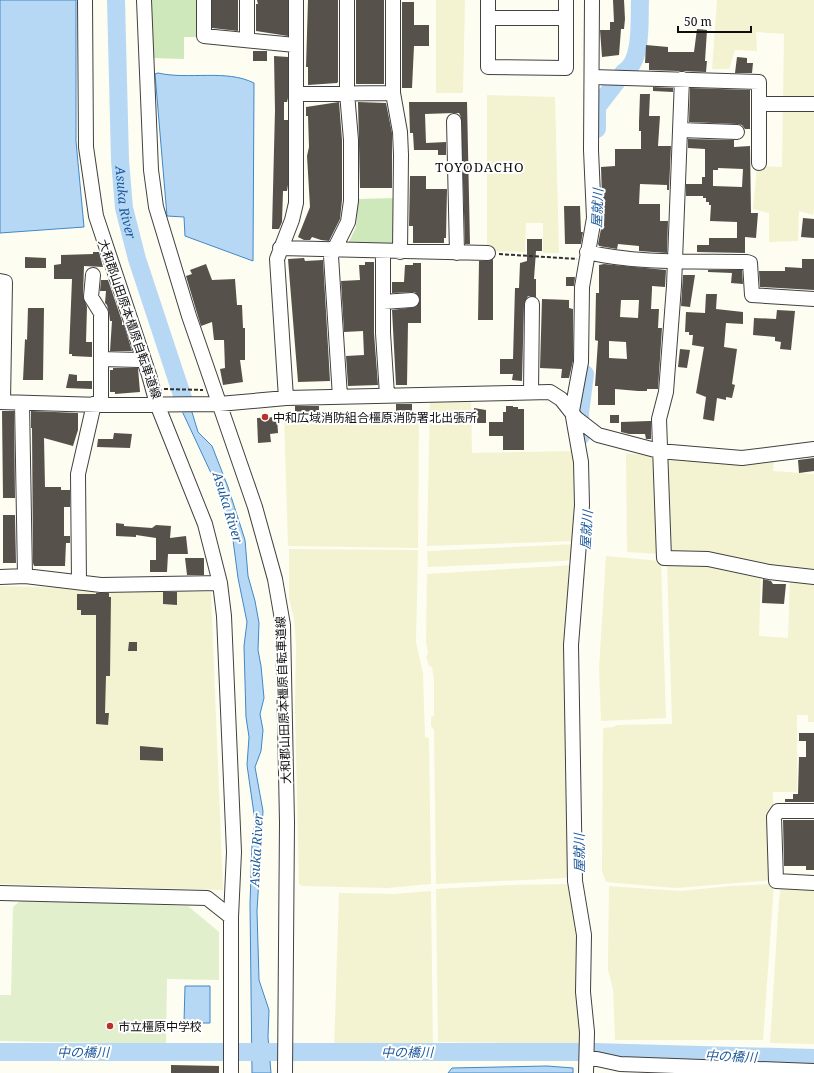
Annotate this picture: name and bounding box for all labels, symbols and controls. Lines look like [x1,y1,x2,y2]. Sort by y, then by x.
scale bar [678,8,751,34]
text: 50 m [684,13,712,30]
district label: TOYODACHO [435,158,525,176]
water label: Asuka River [111,164,141,242]
water label: 屋就川 [587,186,607,228]
street label: 大和郡山田原本橿原自転車道線 [95,237,165,401]
place label: 中和広域消防組合橿原消防署北出張所 [273,409,477,426]
marker: 中和広域消防組合橿原消防署北出張所 [260,412,270,422]
water label: Asuka River [208,468,248,546]
water label: 屋就川 [576,508,596,550]
street label: 大和郡山田原本橿原自転車道線 [272,616,294,784]
water label: Asuka River [245,812,267,888]
water label: 屋就川 [570,831,588,873]
place label: 市立橿原中学校 [118,1018,202,1035]
marker: 市立橿原中学校 [105,1021,115,1031]
water label: 中の橋川 [57,1043,111,1061]
water label: 中の橋川 [381,1043,435,1061]
water label: 中の橋川 [705,1046,759,1066]

